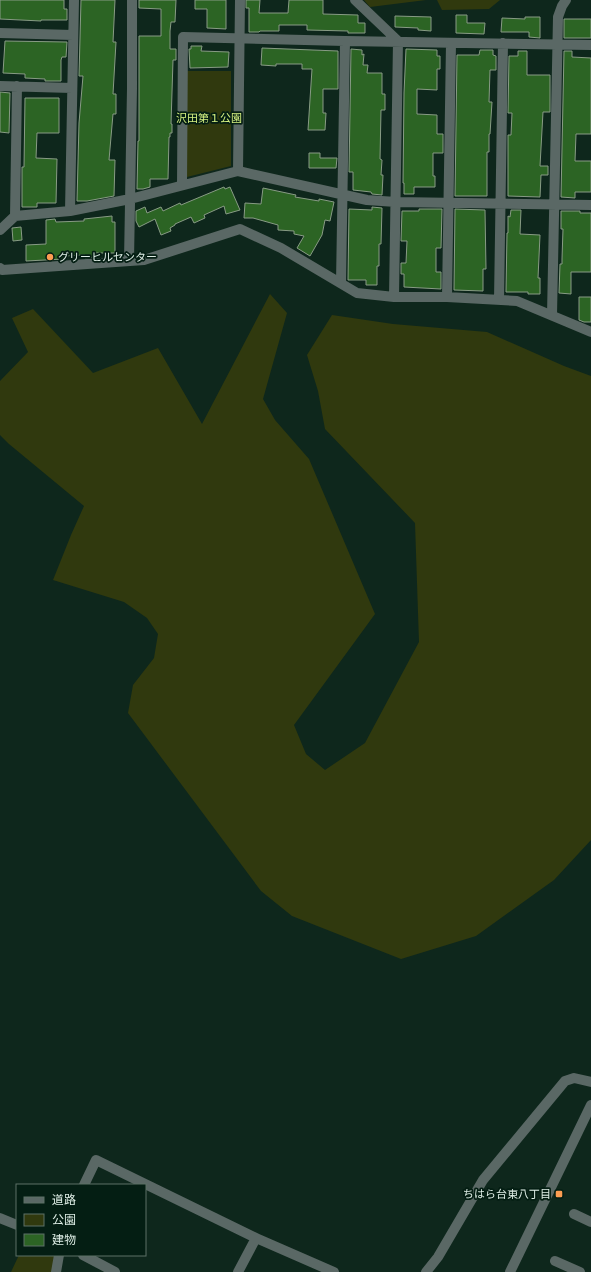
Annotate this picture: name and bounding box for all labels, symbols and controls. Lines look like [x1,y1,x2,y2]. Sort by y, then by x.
park label: 沢田第１公園 [176,111,242,125]
place label: グリーヒルセンター [58,250,157,264]
marker: グリーヒルセンター [45,252,55,262]
legend [16,1184,146,1256]
place label: ちはら台東八丁目 [463,1187,551,1201]
marker: ちはら台東八丁目 [554,1189,564,1199]
text: 道路 [52,1192,76,1207]
text: 公園 [52,1212,76,1227]
text: 建物 [52,1232,76,1247]

